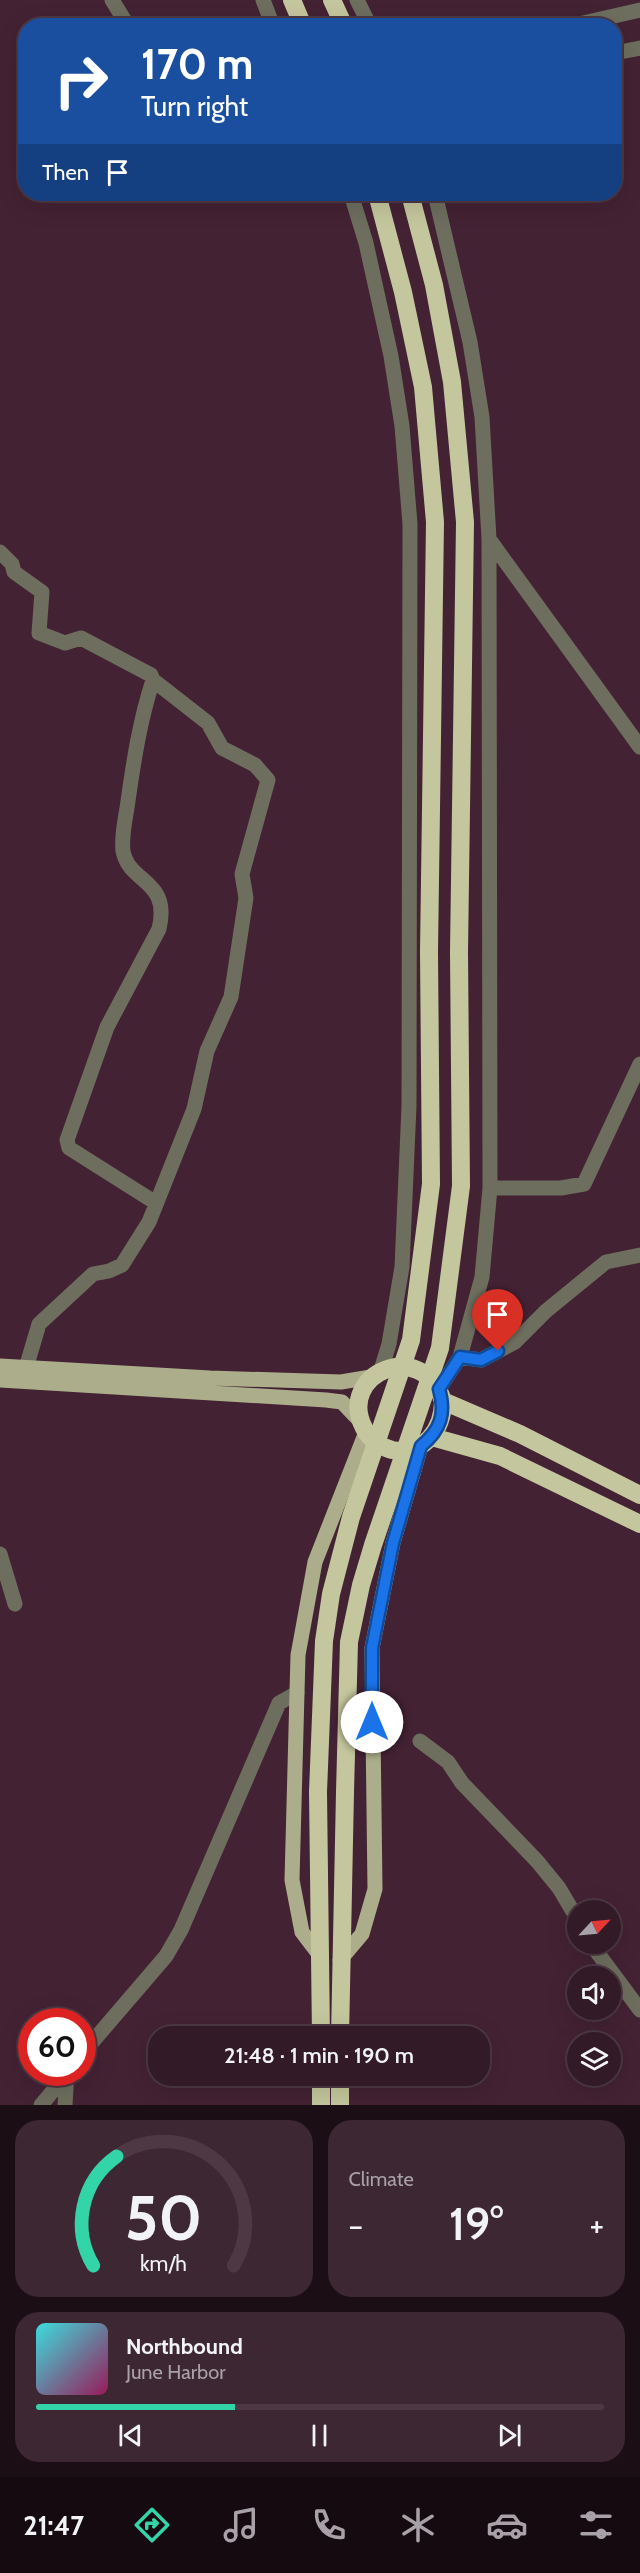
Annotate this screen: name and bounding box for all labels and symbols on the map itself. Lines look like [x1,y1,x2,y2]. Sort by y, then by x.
pin [472,1289,523,1351]
position arrow [340,1690,404,1754]
north arrow [567,1900,621,1954]
speed limit sign: 60 [18,2008,96,2086]

